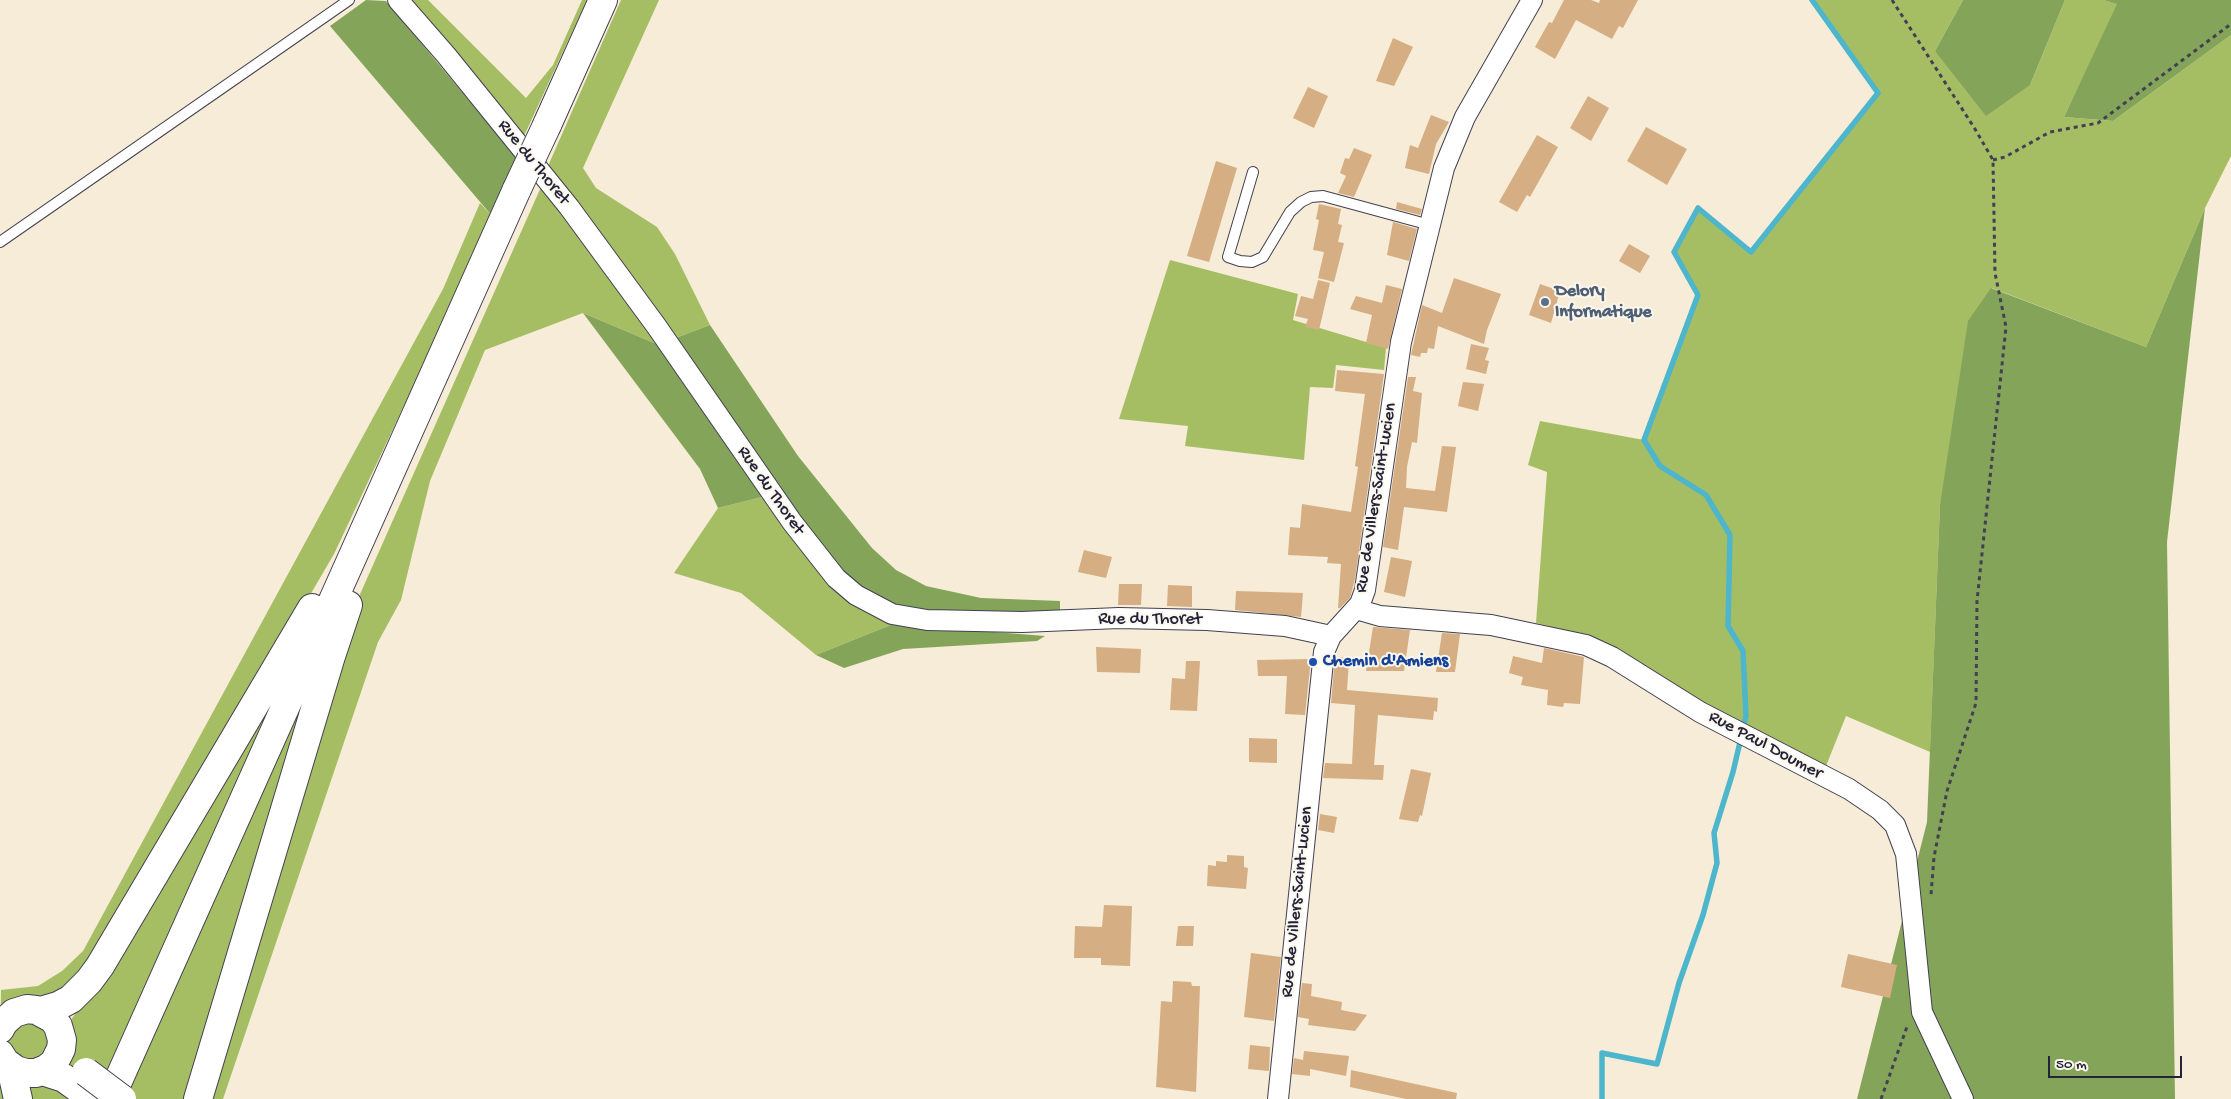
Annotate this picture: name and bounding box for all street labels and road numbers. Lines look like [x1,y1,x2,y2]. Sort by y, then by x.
street label: Rue du Thoret [492,116,574,210]
street label: Rue de Villers-Saint-Lucien [1351,401,1403,595]
street label: Rue du Thoret [731,442,809,540]
street label: Rue du Thoret [1098,609,1202,631]
street label: Rue Paul Doumer [1704,707,1826,785]
street label: Rue de Villers-Saint-Lucien [1277,805,1319,999]

